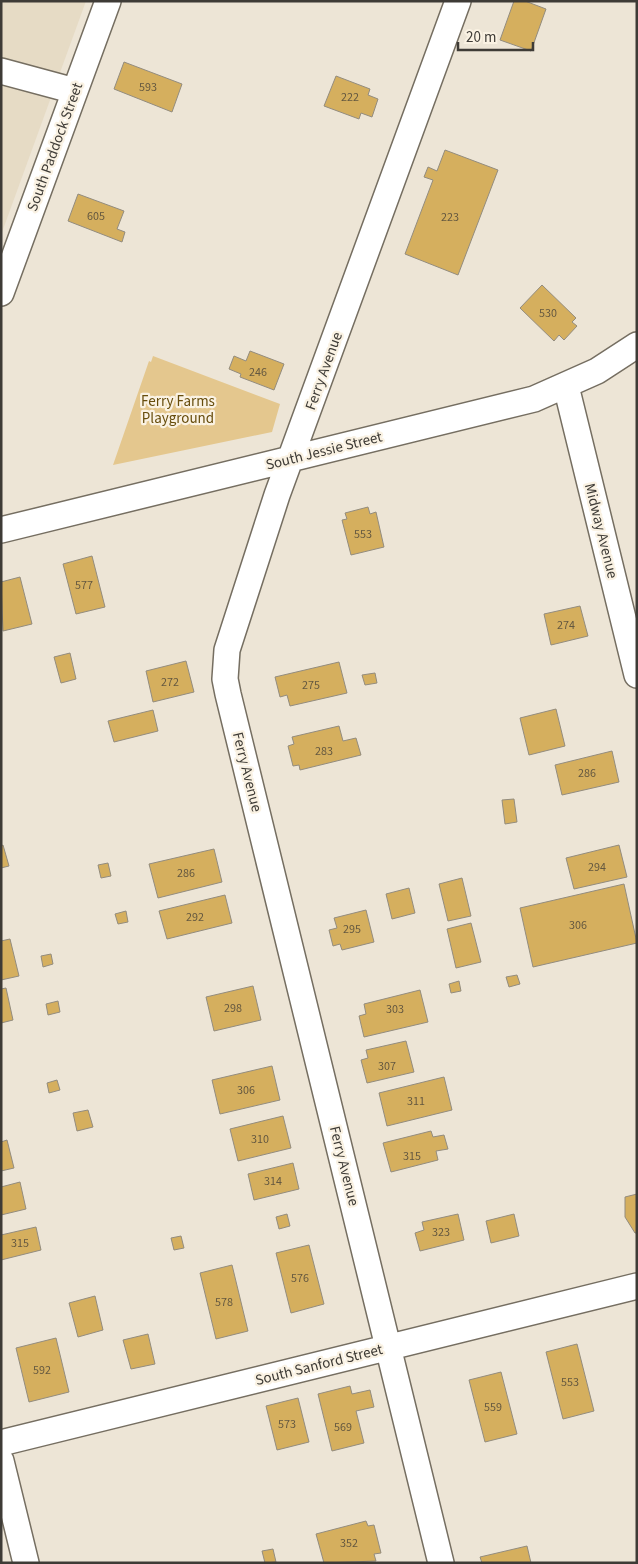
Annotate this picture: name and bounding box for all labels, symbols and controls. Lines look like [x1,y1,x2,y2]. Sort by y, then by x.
scale bar [458,20,533,52]
text: 20 m [466,27,496,48]
house number: 593 [139,79,157,96]
street label: South Paddock Street [22,80,88,214]
house number: 222 [341,89,359,106]
house number: 605 [87,208,105,225]
house number: 223 [441,209,459,226]
house number: 530 [539,305,557,322]
street label: Ferry Avenue [300,329,348,413]
house number: 246 [249,364,267,381]
park label: Ferry Farms Playground [141,391,215,429]
street label: South Jessie Street [264,426,384,476]
street label: Midway Avenue [579,481,623,581]
house number: 553 [354,526,372,543]
house number: 577 [75,577,93,594]
house number: 274 [557,617,575,634]
house number: 272 [161,674,179,691]
house number: 275 [302,677,320,694]
street label: Ferry Avenue [227,730,267,814]
house number: 283 [315,743,333,760]
house number: 286 [578,765,596,782]
house number: 294 [588,859,606,876]
house number: 286 [177,865,195,882]
house number: 292 [186,909,204,926]
house number: 306 [569,917,587,934]
house number: 295 [343,921,361,938]
house number: 298 [224,1000,242,1017]
house number: 303 [386,1001,404,1018]
house number: 307 [378,1058,396,1075]
house number: 306 [237,1082,255,1099]
house number: 311 [407,1093,425,1110]
street label: Ferry Avenue [324,1124,364,1208]
house number: 310 [251,1131,269,1148]
house number: 315 [403,1148,421,1165]
house number: 314 [264,1173,282,1190]
house number: 323 [432,1224,450,1241]
house number: 315 [11,1235,29,1252]
house number: 576 [291,1270,309,1287]
house number: 578 [215,1294,233,1311]
street label: South Sanford Street [253,1339,385,1391]
house number: 592 [33,1362,51,1379]
house number: 553 [561,1374,579,1391]
house number: 559 [484,1399,502,1416]
house number: 573 [278,1416,296,1433]
house number: 569 [334,1419,352,1436]
house number: 352 [340,1535,358,1552]

